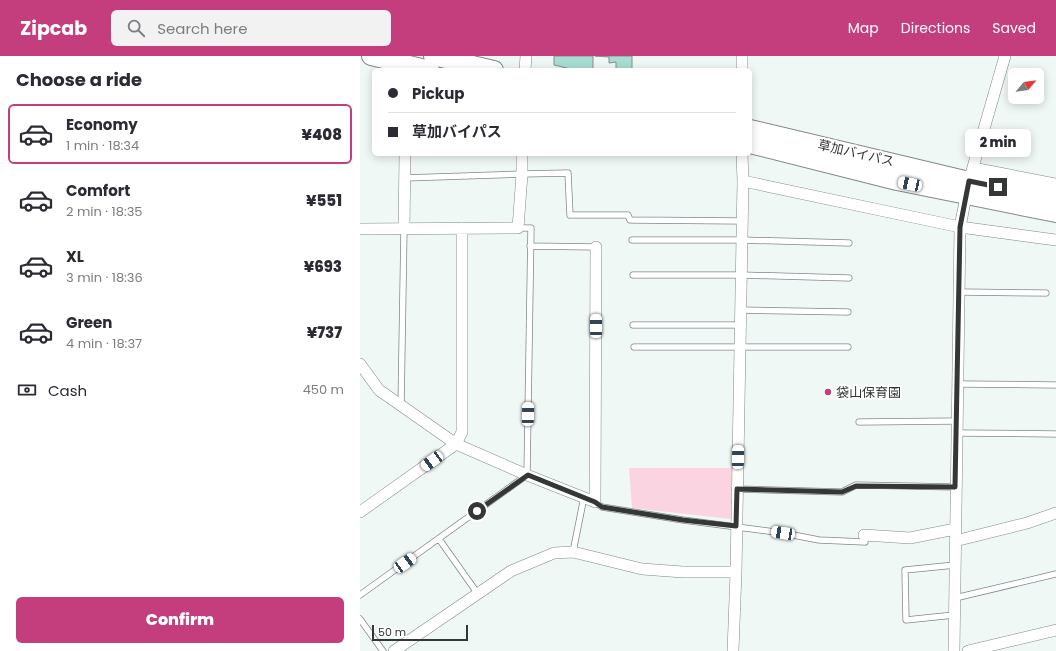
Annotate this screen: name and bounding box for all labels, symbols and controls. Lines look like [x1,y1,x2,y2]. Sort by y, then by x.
search box [111,10,391,46]
text: Zipcab [20,15,87,42]
icon: search [125,17,147,39]
text: Search here [157,18,248,39]
text: Map [848,18,879,38]
text: Directions [901,18,970,38]
text: Saved [992,18,1036,38]
text: Choose a ride [16,67,142,92]
north arrow [1008,68,1044,104]
map controls [1008,68,1044,104]
text: Pickup [412,83,464,104]
text: Economy [66,114,138,135]
icon: car [18,116,54,152]
text: 草加バイパス [412,121,502,142]
text: ¥408 [301,124,342,145]
callout: 2 min [965,129,1031,157]
text: 2 min [980,133,1016,152]
street label: 草加バイパス [816,135,896,171]
text: 1 min · 18:34 [66,136,139,155]
car [897,176,923,192]
route end [989,178,1007,196]
text: Comfort [66,180,130,201]
icon: car [18,182,54,218]
text: ¥551 [306,190,342,211]
text: 2 min · 18:35 [66,202,143,221]
text: XL [66,246,84,267]
icon: car [18,248,54,284]
text: ¥693 [304,256,342,277]
text: 3 min · 18:36 [66,268,143,287]
text: Green [66,312,112,333]
icon: car [18,314,54,350]
car [590,314,602,338]
text: ¥737 [307,322,342,343]
text: 4 min · 18:37 [66,334,142,353]
icon: cash [16,379,38,401]
text: Cash [48,380,87,401]
text: 450 m [303,380,344,399]
place label: 袋山保育園 [836,383,901,402]
marker: 袋山保育園 [823,387,833,397]
car [522,402,534,426]
car [732,445,744,469]
car [419,449,445,473]
route start [468,502,486,520]
car [770,525,796,541]
car [392,551,418,575]
button: Confirm [16,597,344,643]
scale bar [372,623,468,642]
text: 50 m [378,624,406,640]

